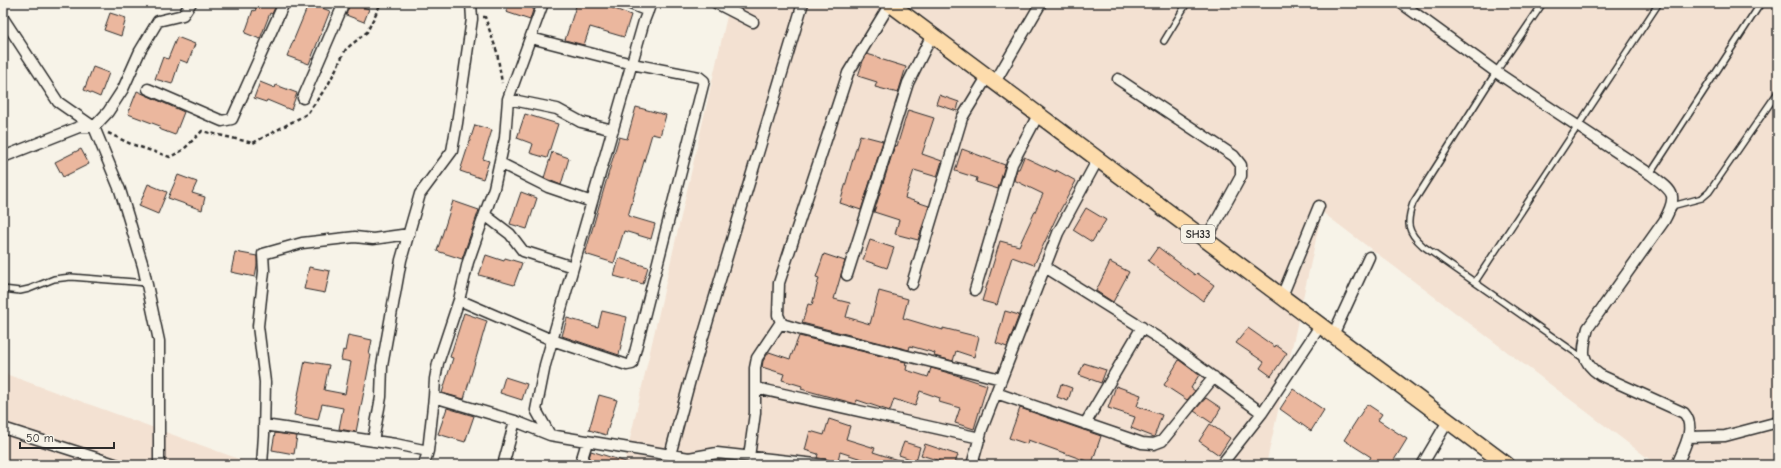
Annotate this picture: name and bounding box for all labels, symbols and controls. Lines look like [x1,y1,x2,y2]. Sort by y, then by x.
road number: SH33 [1181,225,1215,243]
scale bar [20,424,114,450]
text: 50 m [26,431,54,445]

